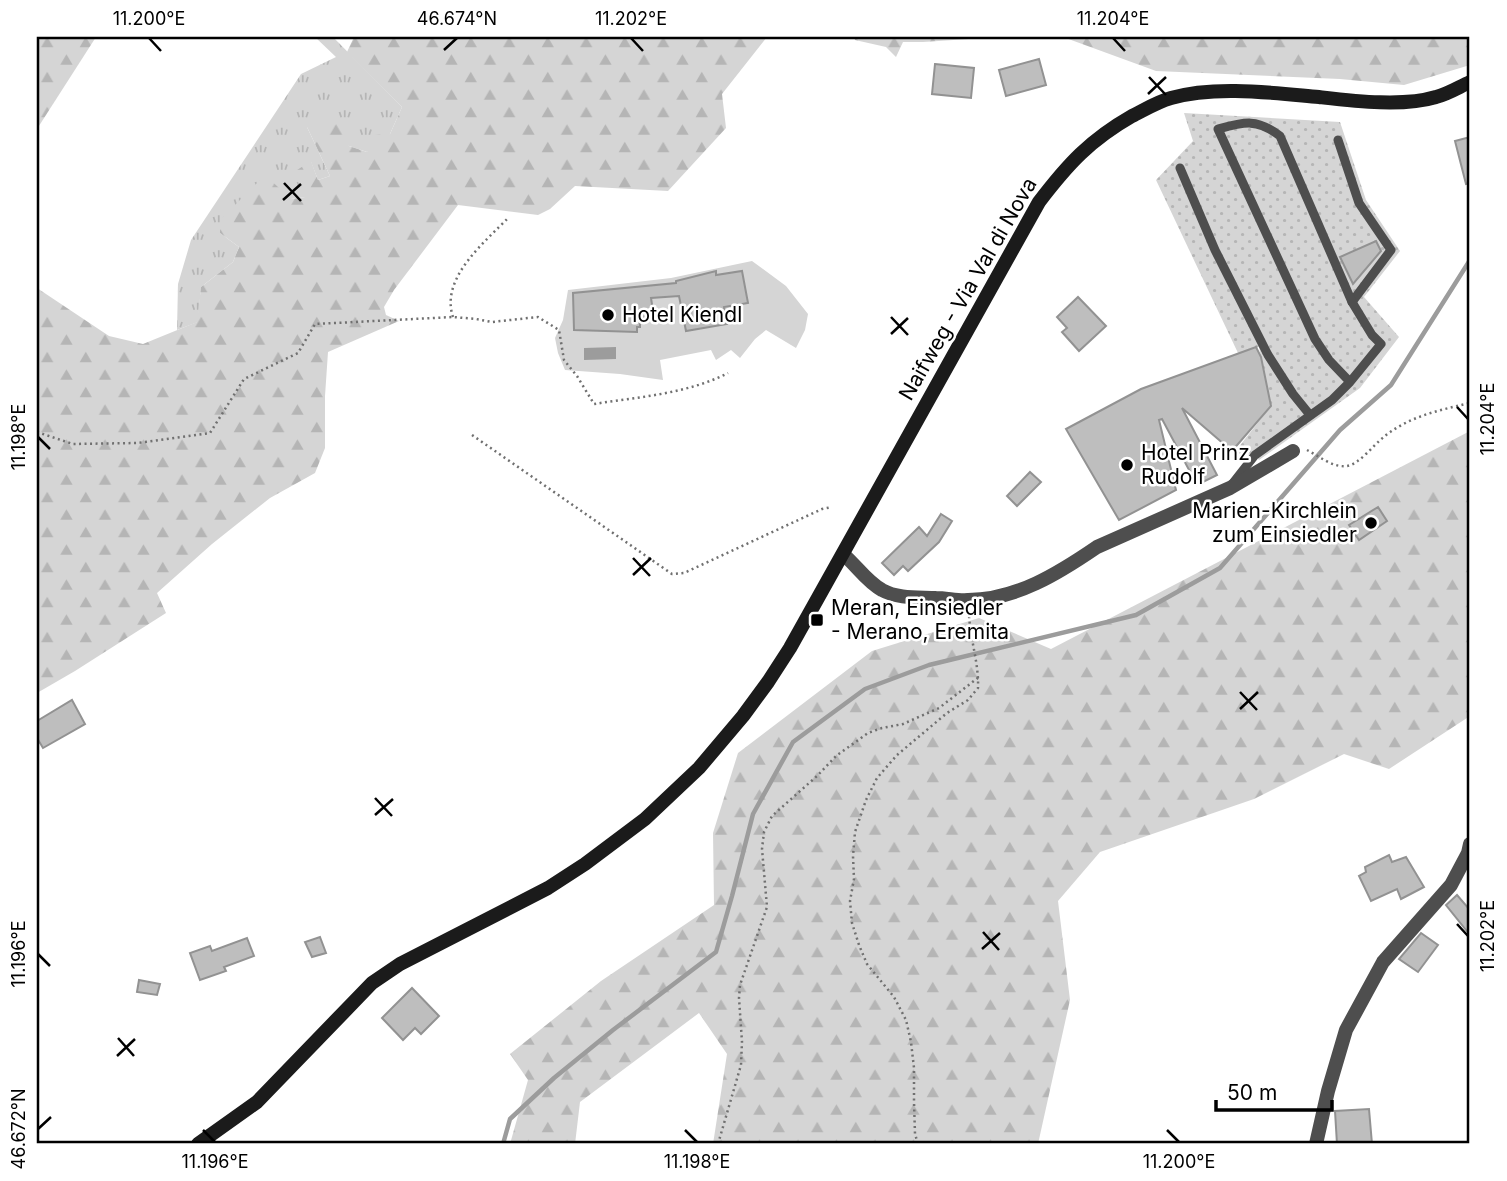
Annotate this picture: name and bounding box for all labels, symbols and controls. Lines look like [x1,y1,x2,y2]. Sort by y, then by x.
text: 11.200°E [113,8,185,29]
text: 46.674°N [417,8,497,29]
text: 11.202°E [595,8,667,29]
text: 11.204°E [1077,8,1149,29]
street label: Naifweg - Via Val di Nova [893,173,1042,405]
place label: Hotel Kiendl [622,302,742,327]
marker: Hotel Kiendl [600,307,616,323]
text: 11.204°E [1477,383,1498,455]
text: 11.198°E [8,404,29,470]
place label: Hotel Prinz Rudolf [1141,440,1250,489]
marker: Hotel Prinz Rudolf [1119,457,1135,473]
place label: Marien-Kirchlein zum Einsiedler [1192,498,1357,547]
marker: Marien-Kirchlein zum Einsiedler [1363,515,1379,531]
place label: Meran, Einsiedler - Merano, Eremita [831,595,1009,644]
marker: Meran, Einsiedler - Merano, Eremita [809,612,825,628]
text: 11.202°E [1477,900,1498,972]
text: 11.196°E [8,921,29,987]
scale bar [1216,1069,1332,1113]
text: 50 m [1227,1080,1277,1105]
text: 46.672°N [8,1089,29,1170]
text: 11.196°E [182,1151,248,1172]
text: 11.198°E [664,1151,730,1172]
text: 11.200°E [1143,1151,1215,1172]

